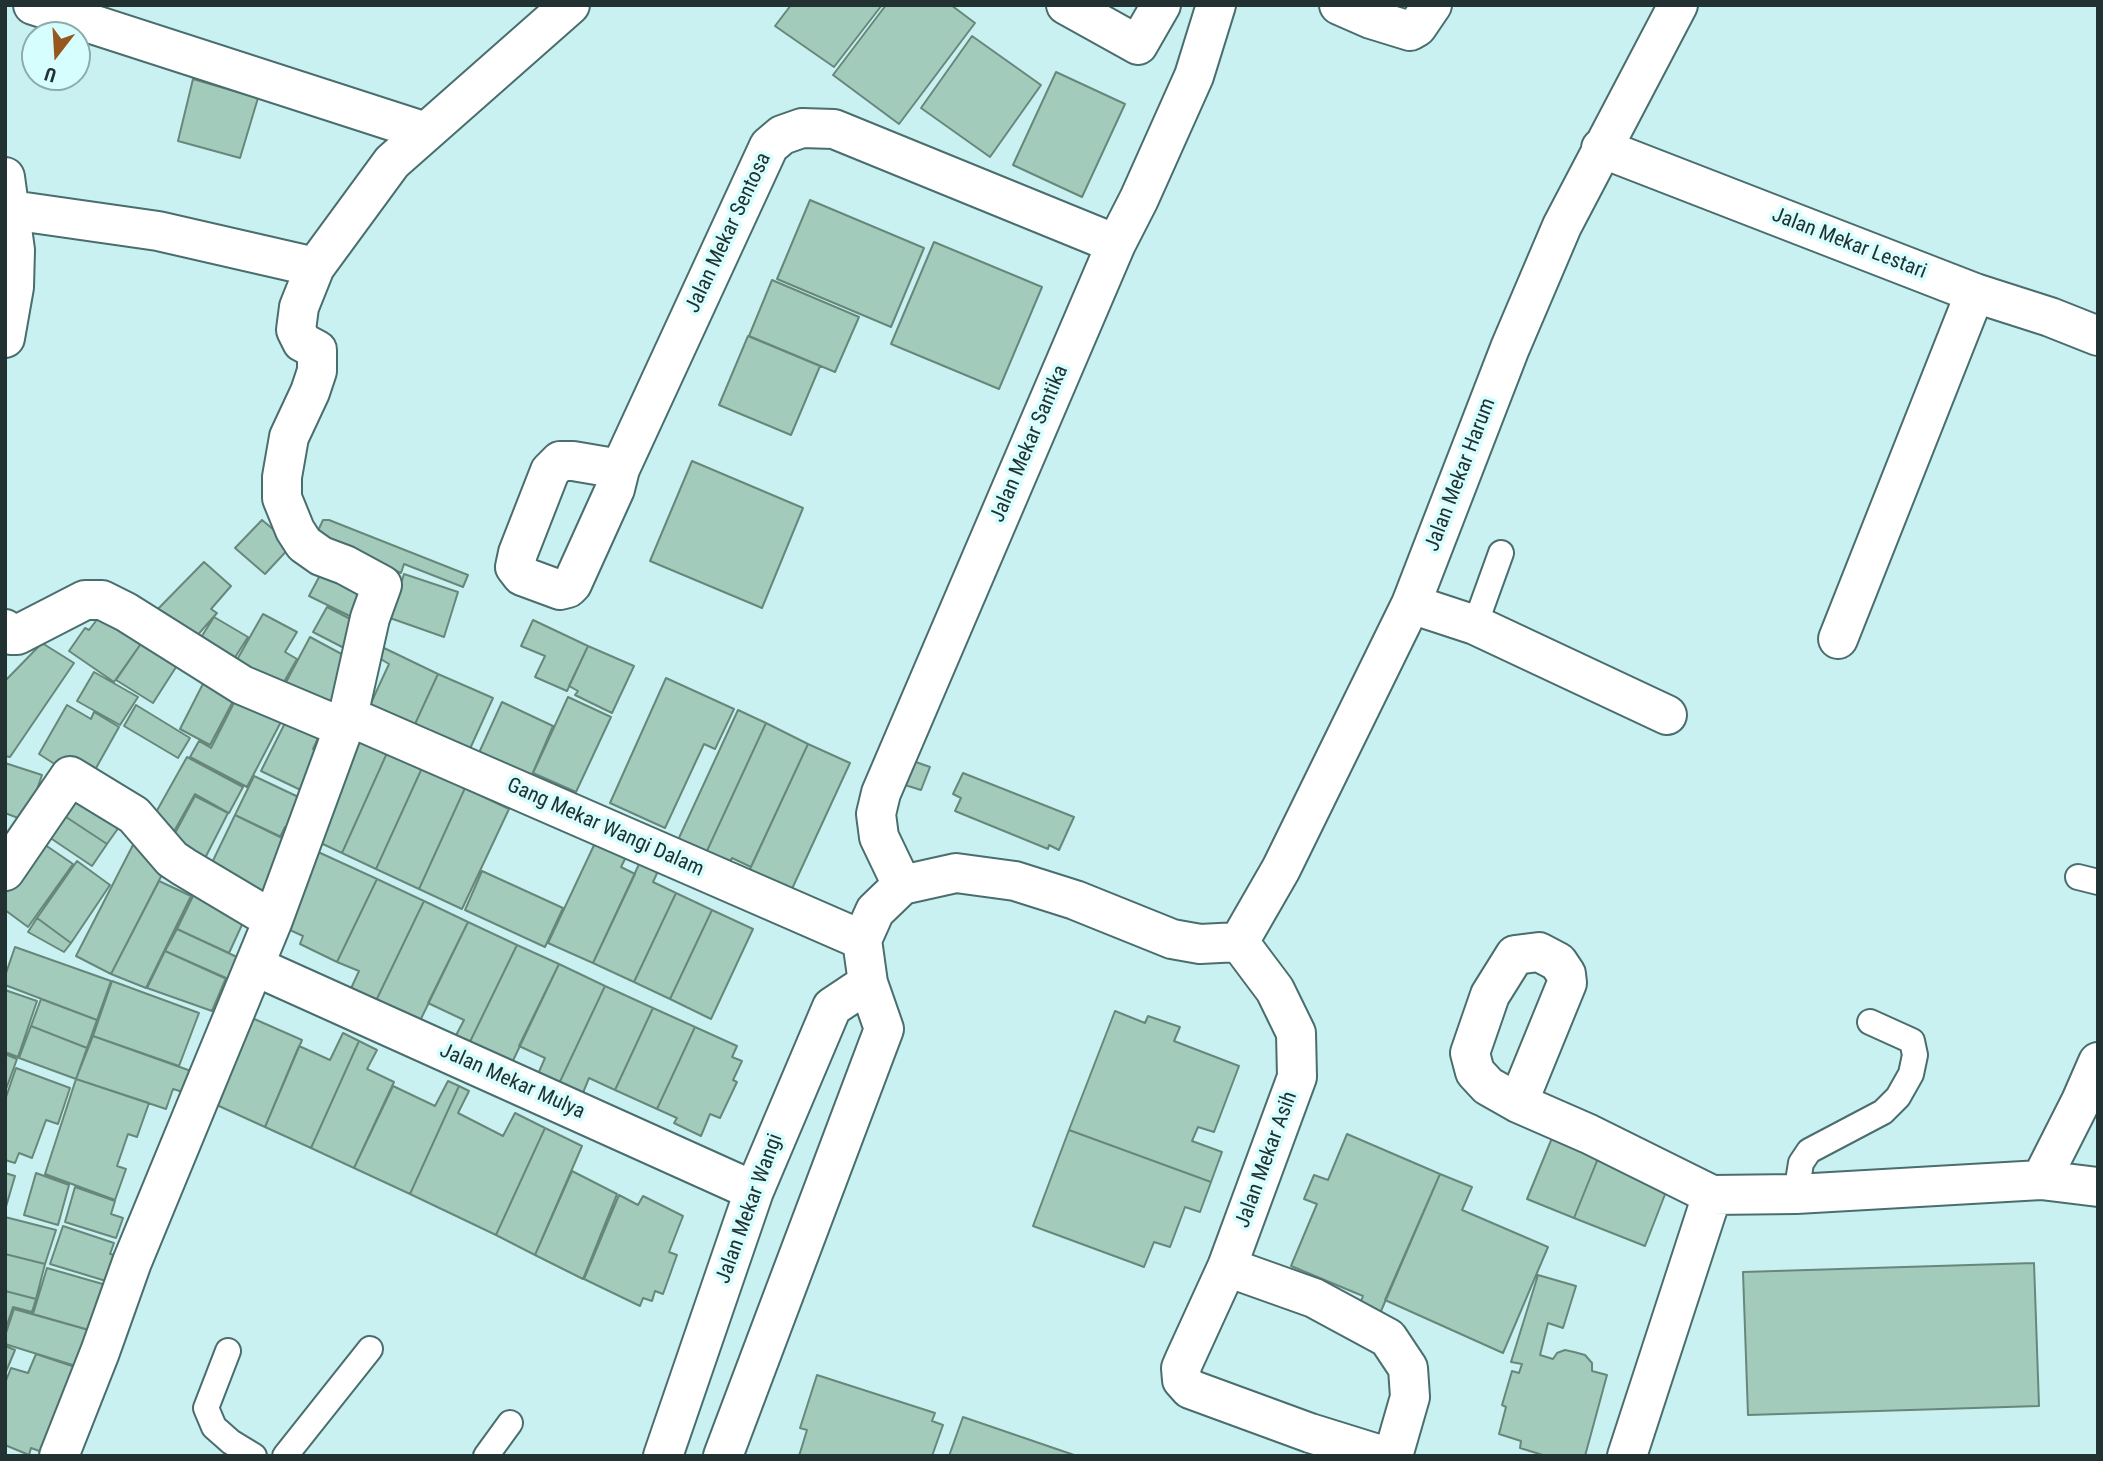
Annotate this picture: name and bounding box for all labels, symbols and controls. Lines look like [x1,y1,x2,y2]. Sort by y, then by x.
north arrow [21,21,91,91]
text: U [42,62,59,87]
street label: Jalan Mekar Sentosa [681,149,777,317]
street label: Jalan Mekar Lestari [1768,203,1930,285]
street label: Jalan Mekar Santika [986,362,1074,526]
street label: Jalan Mekar Harum [1420,395,1502,555]
street label: Gang Mekar Wangi Dalam [503,773,707,883]
street label: Jalan Mekar Mulya [436,1039,588,1125]
street label: Jalan Mekar Asih [1231,1088,1303,1232]
street label: Jalan Mekar Wangi [711,1131,789,1287]

